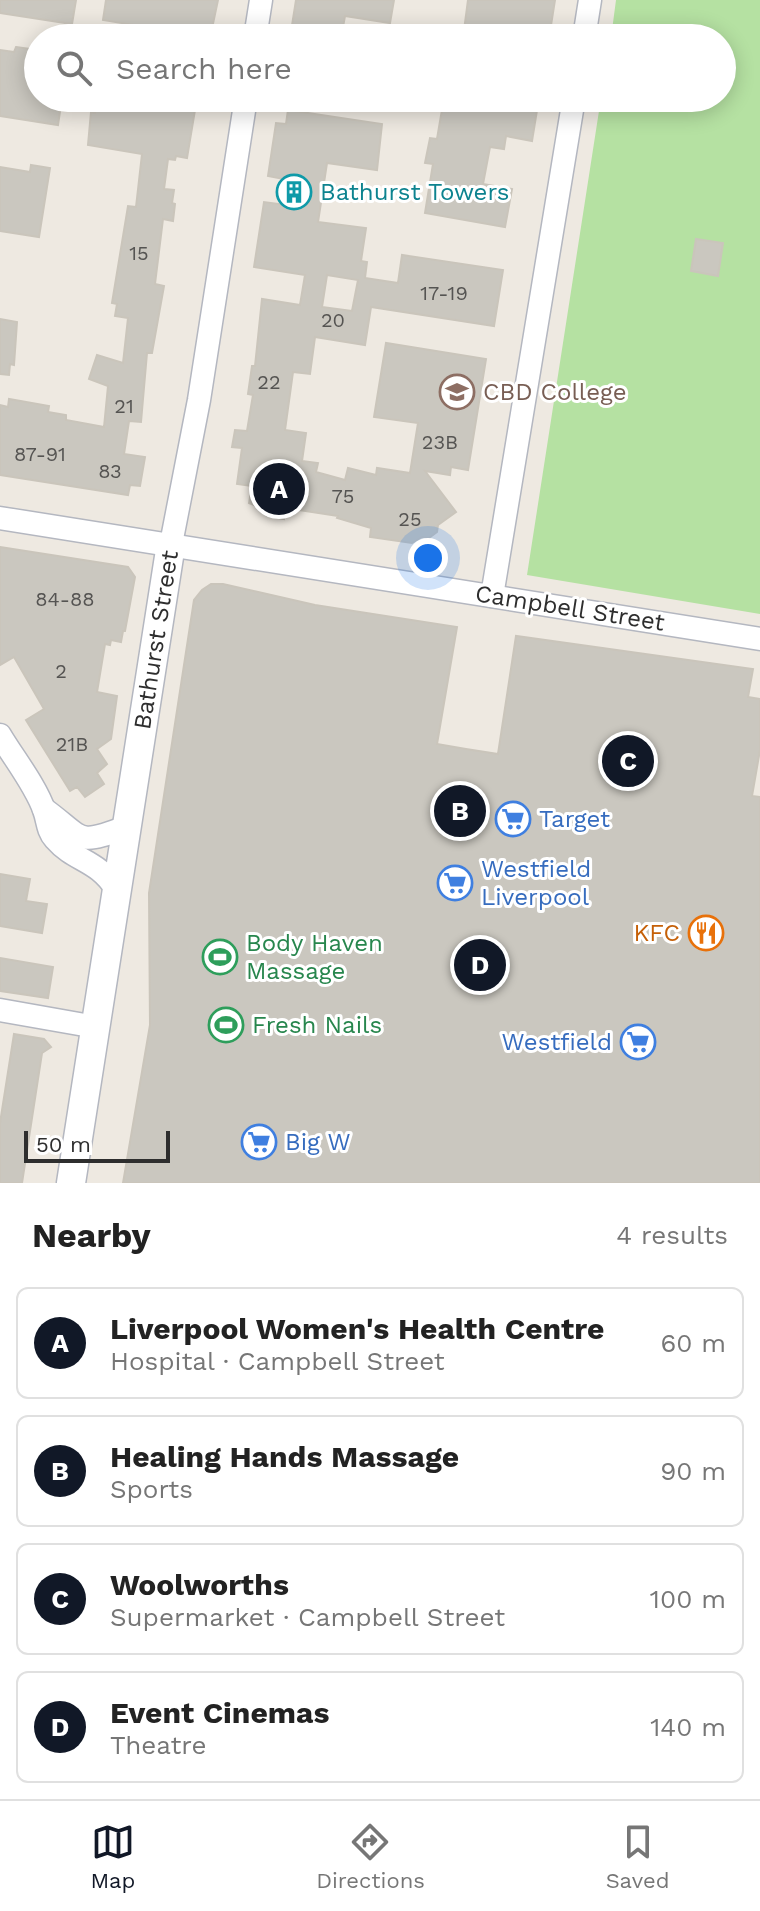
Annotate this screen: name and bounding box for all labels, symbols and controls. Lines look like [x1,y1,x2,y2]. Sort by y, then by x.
search box [24,24,736,112]
icon: search [52,46,96,90]
text: Search here [116,51,292,86]
building icon: Bathurst Towers [275,173,313,211]
place label: Bathurst Towers [320,178,509,206]
house number: 15 [129,241,149,265]
house number: 17-19 [420,281,468,305]
house number: 20 [321,308,345,332]
house number: 22 [257,370,281,394]
school or university icon: CBD College [438,373,476,411]
place label: CBD College [483,378,627,406]
house number: 21 [114,394,134,418]
house number: 23B [422,430,458,454]
house number: 87-91 [14,442,66,466]
house number: 83 [98,459,122,483]
pin: A [253,459,305,519]
house number: 75 [332,484,354,508]
house number: 25 [398,507,422,531]
your location [408,538,448,578]
street label: Bathurst Street [128,548,184,732]
street label: Campbell Street [473,579,667,637]
house number: 84-88 [35,587,95,611]
house number: 2 [55,659,67,683]
pin: C [602,731,654,791]
house number: 21B [56,732,88,756]
pin: B [434,781,486,841]
supermarket icon: Target [494,800,532,838]
place label: Target [539,805,610,833]
place label: Westfield Liverpool [481,855,591,911]
supermarket icon: Westfield Liverpool [436,864,474,902]
restaurant icon: KFC [687,914,725,952]
place label: KFC [633,919,680,947]
place label: Body Haven Massage [246,929,383,985]
pin: D [454,935,506,995]
sports icon: Body Haven Massage [201,938,239,976]
sports icon: Fresh Nails [207,1006,245,1044]
place label: Fresh Nails [252,1011,382,1039]
supermarket icon: Westfield [619,1023,657,1061]
place label: Westfield [502,1028,612,1056]
supermarket icon: Big W [240,1123,278,1161]
scale bar [24,1127,170,1163]
place label: Big W [285,1128,351,1156]
text: 50 m [36,1132,91,1157]
text: Nearby [32,1215,151,1255]
text: 4 results [616,1220,728,1250]
text: Liverpool Women's Health Centre [110,1311,604,1346]
text: A [51,1328,69,1358]
text: 60 m [660,1328,726,1358]
text: Hospital · Campbell Street [110,1346,445,1376]
text: Healing Hands Massage [110,1439,459,1474]
text: B [51,1456,69,1486]
text: 90 m [660,1456,726,1486]
text: Sports [110,1474,193,1504]
text: Woolworths [110,1567,289,1602]
text: C [51,1584,69,1614]
text: 100 m [650,1584,726,1614]
text: Supermarket · Campbell Street [110,1602,505,1632]
text: Event Cinemas [110,1695,329,1730]
text: D [51,1712,69,1742]
text: 140 m [650,1712,726,1742]
text: Theatre [110,1730,207,1760]
tab: Map [90,1820,135,1893]
tab: Directions [316,1820,425,1893]
tab: Saved [606,1820,670,1893]

